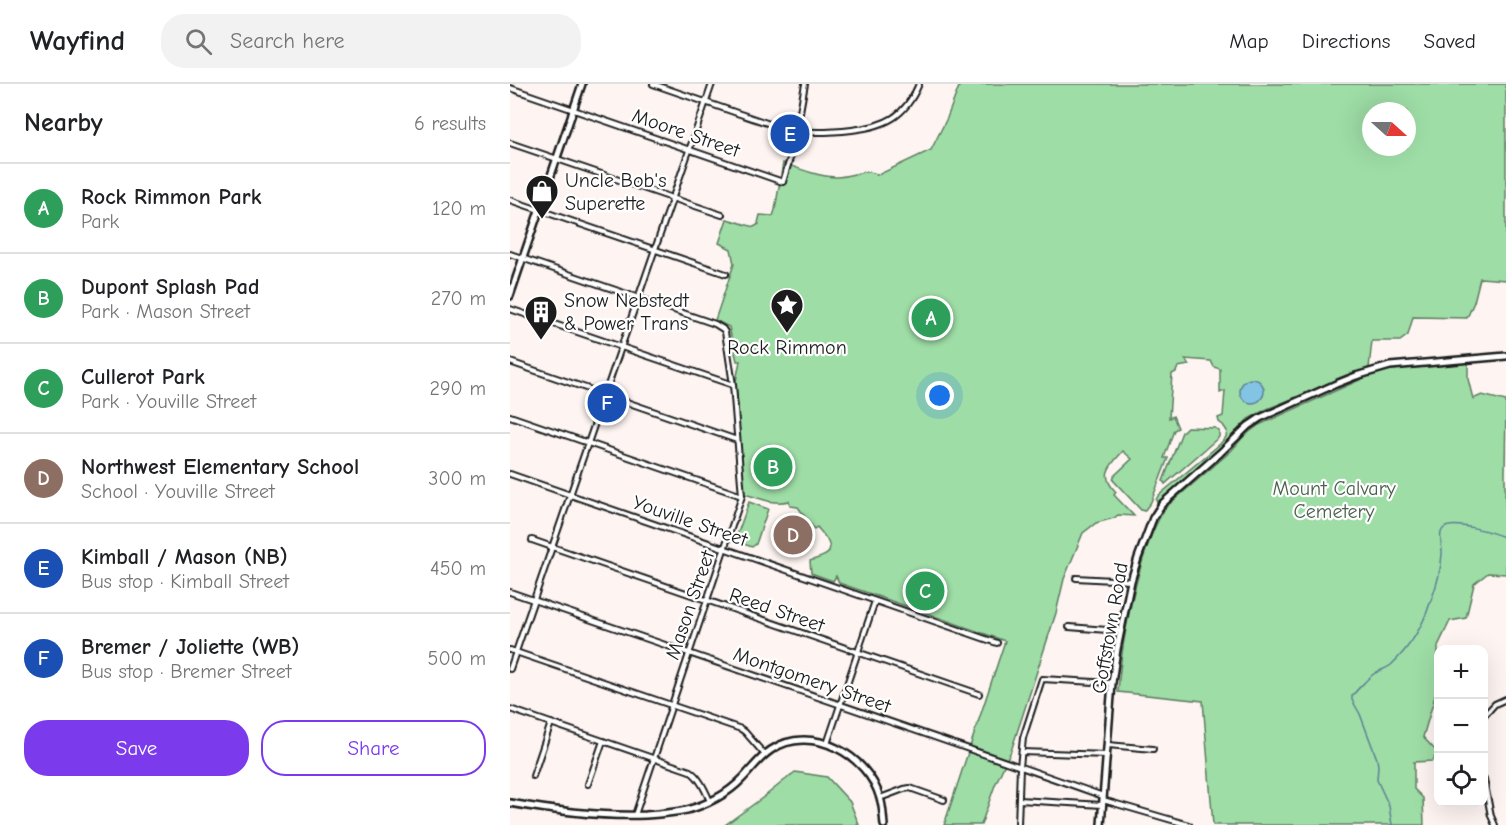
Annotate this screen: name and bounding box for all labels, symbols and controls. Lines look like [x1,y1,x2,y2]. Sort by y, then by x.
search box [161,14,581,68]
text: Wayfind [30,25,125,57]
icon: search [182,25,215,58]
text: Search here [230,28,345,54]
text: Map [1229,29,1269,53]
text: Directions [1302,29,1391,53]
text: Saved [1424,29,1476,53]
north arrow [1362,102,1416,156]
street label: Moore Street [629,104,744,163]
text: Nearby [24,108,103,138]
text: 6 results [414,112,486,135]
pin: E [770,112,810,156]
place label: Uncle Bob's Superette [565,169,667,215]
shop icon: Uncle Bob's Superette [524,173,560,220]
text: Rock Rimmon Park [81,184,261,210]
text: A [38,197,49,220]
text: 120 m [432,197,486,220]
text: Park [81,210,119,233]
text: Dupont Splash Pad [81,274,259,300]
text: B [37,287,50,310]
text: 270 m [431,287,486,310]
place icon: Rock Rimmon [769,287,805,334]
place label: Snow Nebstedt & Power Trans [564,289,690,335]
building icon: Snow Nebstedt & Power Trans [523,294,559,341]
pin: A [912,296,950,340]
text: Park · Mason Street [81,300,250,323]
place label: Rock Rimmon [727,336,847,359]
text: Cullerot Park [81,364,205,390]
text: C [37,377,50,400]
text: 290 m [430,377,486,400]
pin: F [588,380,626,426]
your location [925,381,954,410]
text: Park · Youville Street [81,390,256,413]
pin: B [754,444,792,490]
text: Northwest Elementary School [81,454,359,480]
text: D [37,467,50,490]
text: 300 m [428,467,486,490]
park label: Mount Calvary Cemetery [1272,477,1396,523]
text: School · Youville Street [81,480,275,503]
street label: Youville Street [630,491,752,552]
pin: D [774,512,812,558]
text: Kimball / Mason (NB) [81,544,288,570]
street label: Mason Street [661,546,720,663]
text: E [38,557,49,580]
text: 450 m [430,557,486,580]
street label: Goffstown Road [1087,561,1133,695]
pin: C [906,568,944,614]
text: Bus stop · Kimball Street [81,570,289,593]
street label: Reed Street [726,583,829,637]
text: Bremer / Joliette (WB) [81,634,299,660]
street label: Montgomery Street [730,642,895,718]
map controls [1434,645,1488,807]
button: + [1434,645,1488,699]
text: F [38,647,49,670]
text: 500 m [428,647,486,670]
text: Bus stop · Bremer Street [81,660,291,683]
button: − [1434,699,1488,753]
button: Save [24,720,249,776]
button: Share [261,720,486,776]
button: locate [1434,753,1488,807]

